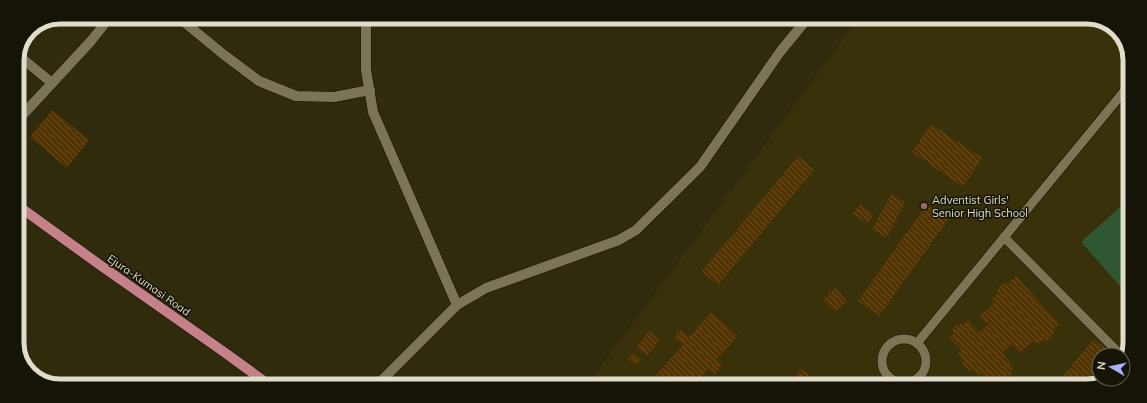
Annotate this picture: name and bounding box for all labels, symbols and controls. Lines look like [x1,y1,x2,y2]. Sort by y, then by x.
place label: Adventist Girls' Senior High School [932,193,1028,220]
marker: Adventist Girls' Senior High School [919,201,929,211]
street label: Ejura-Kumasi Road [105,251,193,319]
north arrow [1091,347,1131,387]
text: N [1094,360,1109,371]

